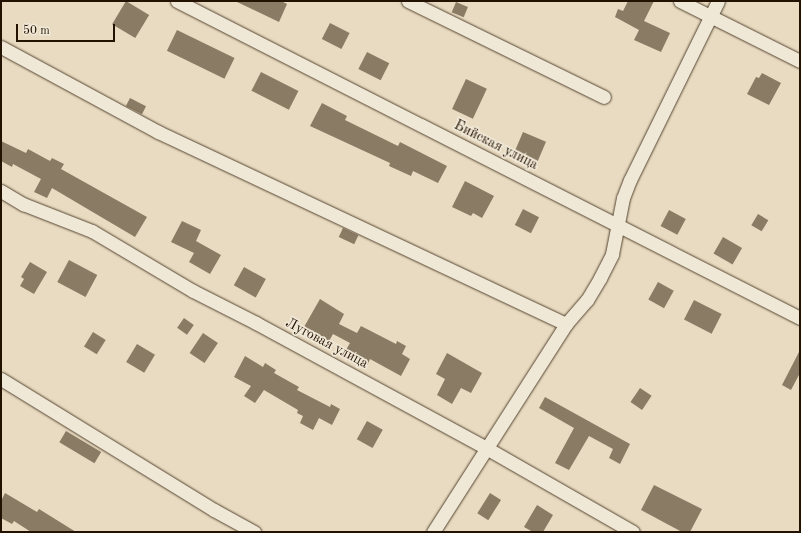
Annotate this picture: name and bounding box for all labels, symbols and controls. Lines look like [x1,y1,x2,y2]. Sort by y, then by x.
scale bar [18,16,117,42]
text: 50 m [23,25,50,37]
street label: Бийская улица [451,117,541,173]
street label: Луговая улица [283,314,371,372]

